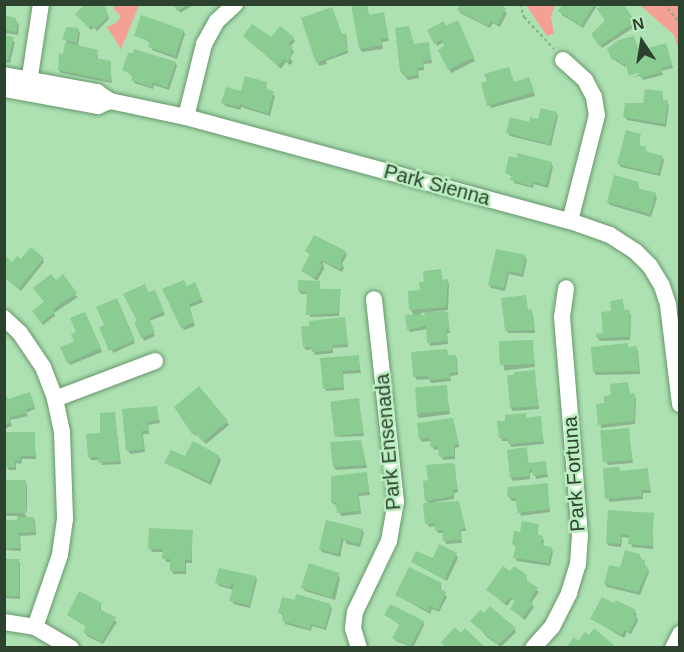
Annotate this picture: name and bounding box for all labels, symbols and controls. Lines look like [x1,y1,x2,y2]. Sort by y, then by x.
north arrow [612,12,672,72]
text: N [631,14,646,33]
street label: Park Sienna [381,159,493,211]
street label: Park Ensenada [370,373,406,511]
street label: Park Fortuna [558,416,590,532]

